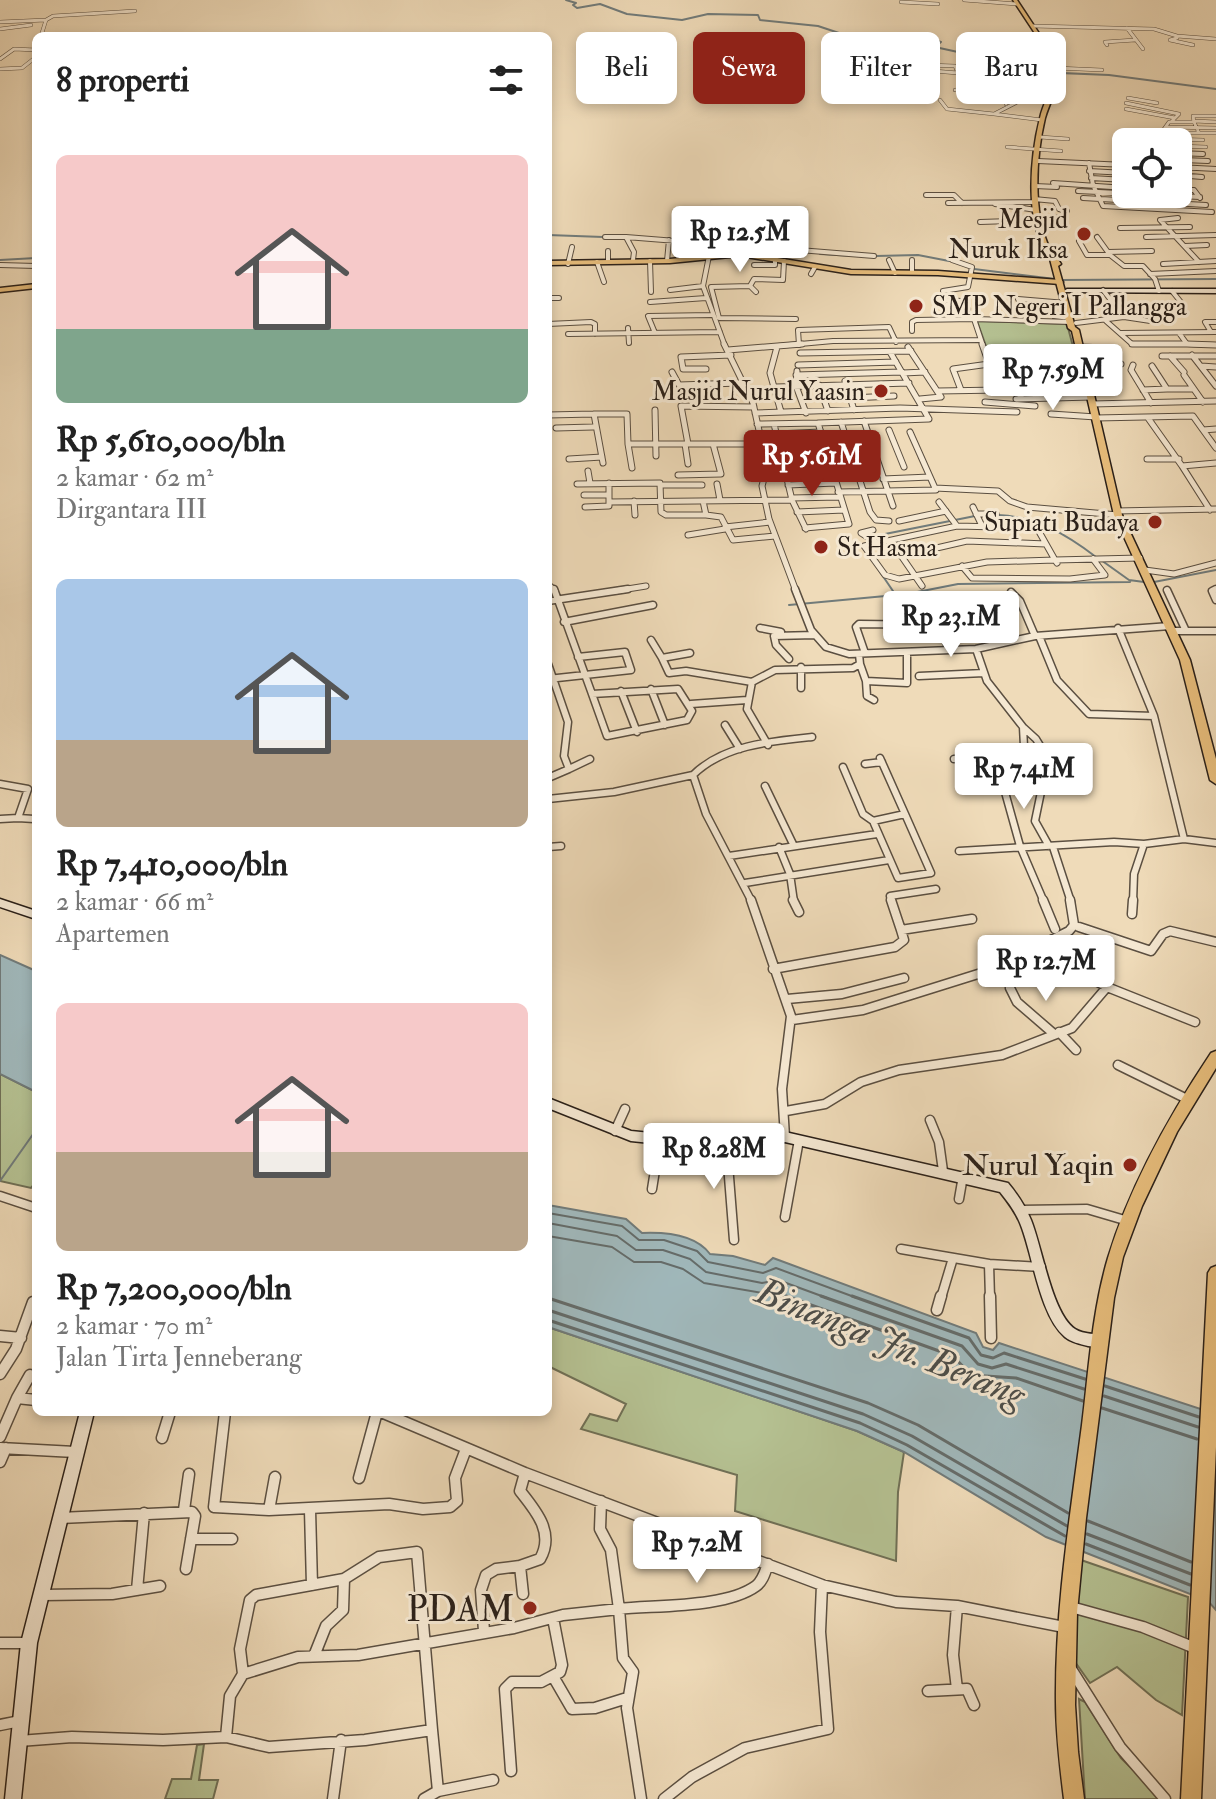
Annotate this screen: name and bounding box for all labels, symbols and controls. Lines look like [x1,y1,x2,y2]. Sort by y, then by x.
chip: Beli [576,32,677,104]
chip: Sewa [693,32,805,104]
chip: Filter [821,32,940,104]
chip: Baru [956,32,1066,104]
icon: filters [484,58,528,102]
text: 8 properti [56,59,189,102]
map controls [1112,128,1192,208]
button: locate [1112,128,1192,208]
place label: Mesjid Nuruk Iksa [948,204,1068,266]
pin: Rp 12.5M [657,206,823,274]
icon: home [220,207,364,351]
text: Rp 12.5M [690,216,790,248]
marker: Mesjid Nuruk Iksa [1075,225,1093,243]
place label: SMP Negeri I Pallangga [932,291,1187,323]
marker: SMP Negeri I Pallangga [907,297,925,315]
pin: Rp 7.59M [970,344,1136,412]
text: Rp 7.59M [1001,354,1105,386]
place label: Masjid Nurul Yaasin [652,376,865,408]
marker: Masjid Nurul Yaasin [872,382,890,400]
text: Rp 5,610,000/bln [56,419,285,462]
pin: Rp 5.61M [729,430,895,498]
text: Rp 5.61M [762,440,862,472]
text: 2 kamar · 62 m² [56,462,213,494]
text: Dirgantara III [56,494,207,526]
place label: Supiati Budaya [984,507,1139,540]
marker: Supiati Budaya [1146,513,1164,531]
place label: St Hasma [837,532,937,564]
marker: St Hasma [812,538,830,556]
pin: Rp 23.1M [868,591,1034,659]
text: Rp 23.1M [901,601,1001,633]
icon: home [220,631,364,775]
pin: Rp 7.41M [941,743,1107,811]
text: Rp 7.41M [973,753,1075,785]
text: Rp 7,410,000/bln [56,843,288,886]
text: 2 kamar · 66 m² [56,886,213,918]
text: Apartemen [56,918,170,950]
pin: Rp 12.7M [963,935,1129,1003]
text: Rp 12.7M [996,945,1096,977]
icon: home [220,1055,364,1199]
pin: Rp 8.28M [631,1123,797,1191]
text: Rp 8.28M [661,1133,767,1165]
place label: Nurul Yaqin [962,1147,1114,1184]
marker: Nurul Yaqin [1121,1156,1139,1174]
water label: Binanga Jn. Berang [747,1266,1034,1419]
text: Rp 7,200,000/bln [56,1267,292,1310]
text: 2 kamar · 70 m² [56,1310,212,1342]
text: Jalan Tirta Jenneberang [56,1342,302,1374]
pin: Rp 7.2M [623,1517,771,1585]
text: Rp 7.2M [651,1527,743,1559]
place label: PDAM [406,1587,514,1632]
marker: PDAM [521,1599,539,1617]

